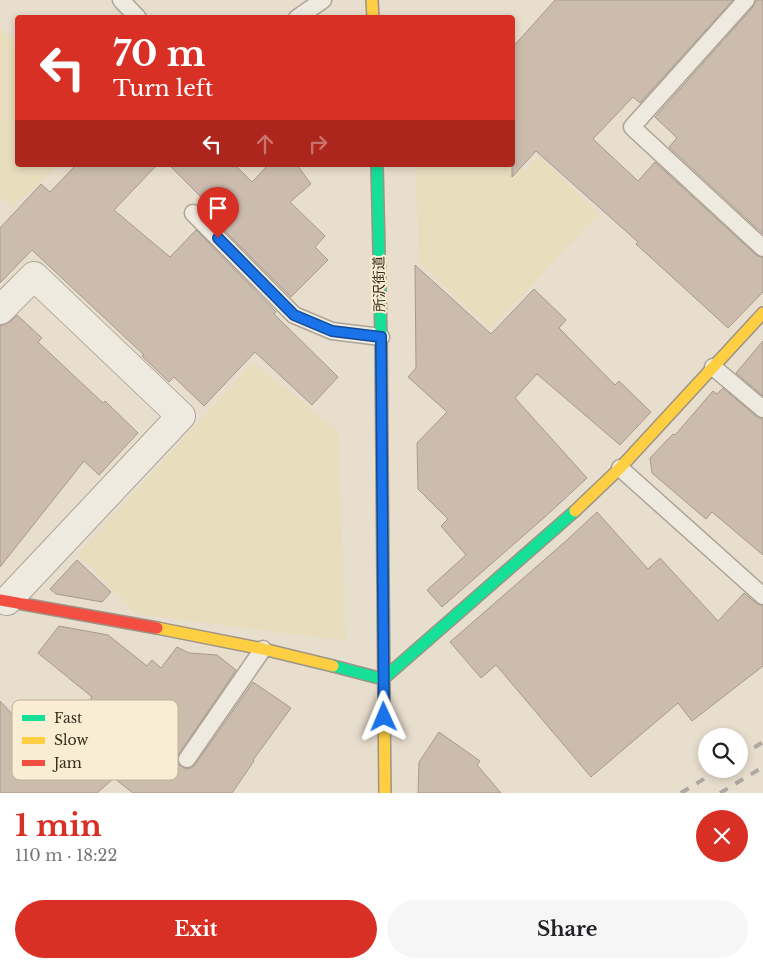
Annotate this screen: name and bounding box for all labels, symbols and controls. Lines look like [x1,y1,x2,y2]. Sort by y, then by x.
text: 70 m [113,32,206,75]
icon: left [30,35,95,100]
text: Turn left [113,75,213,102]
icon: left [198,130,226,158]
icon: ahead [251,130,279,158]
icon: right [304,130,332,158]
pin [197,187,239,238]
icon: arrive [204,194,232,222]
street label: 所沢街道 [370,256,388,312]
position arrow [357,690,409,742]
legend [12,700,178,780]
text: Fast [54,709,83,727]
map controls [698,728,748,778]
button: search [698,728,748,778]
text: Slow [54,731,88,749]
text: Jam [52,754,82,772]
text: 1 min [15,807,102,844]
button: close [696,810,748,862]
text: 110 m · 18:22 [15,845,117,865]
button: Exit [15,900,377,958]
button: Share [387,900,748,958]

